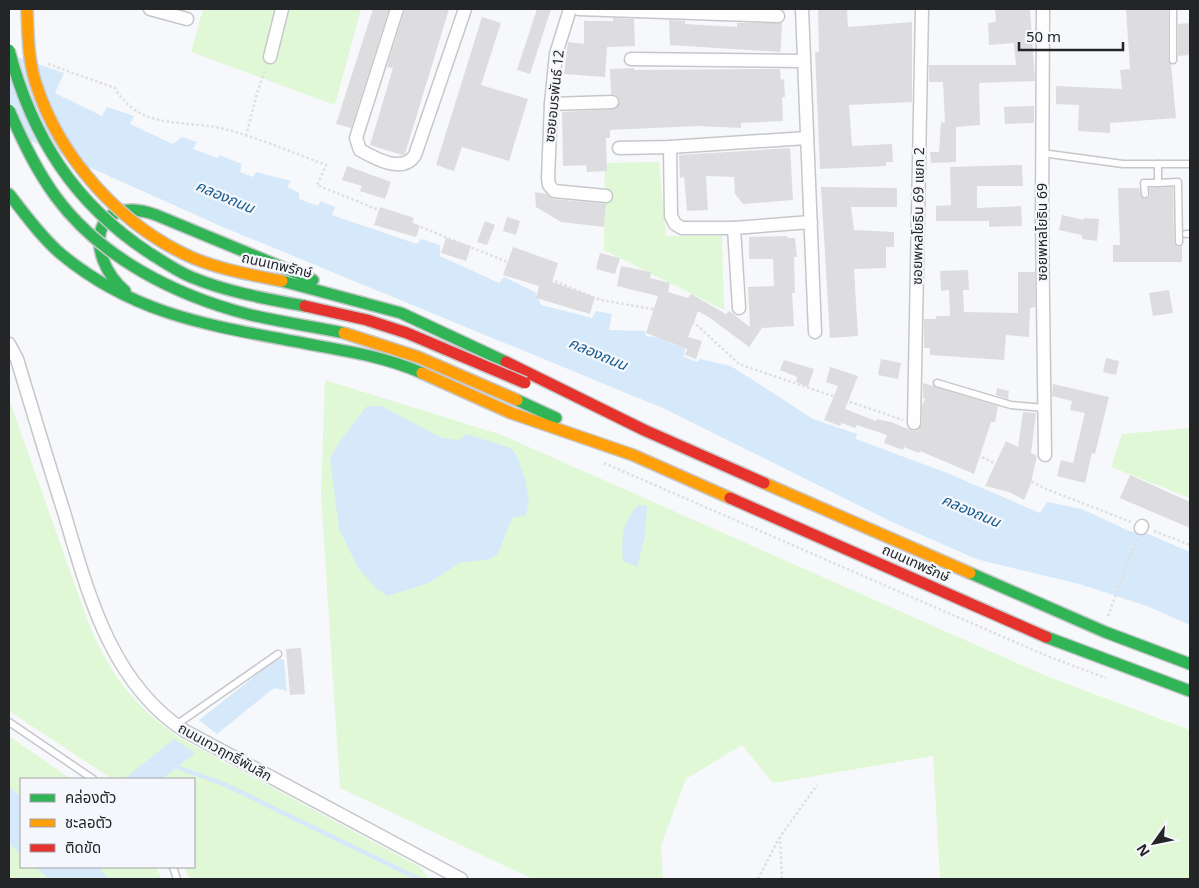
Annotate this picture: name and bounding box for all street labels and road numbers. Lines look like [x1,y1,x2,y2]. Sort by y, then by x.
street label: ซอยอมรพันธ์ 12 [539,49,568,143]
street label: ซอยพหลโยธิน 69 แยก 2 [907,147,928,285]
street label: ซอยพหลโยธิน 69 [1032,183,1051,281]
street label: ถนนเทพรักษ์ [240,247,314,282]
street label: ถนนเทพรักษ์ [879,539,953,586]
street label: ถนนเทวฤทธิ์พันลึก [175,718,276,785]

